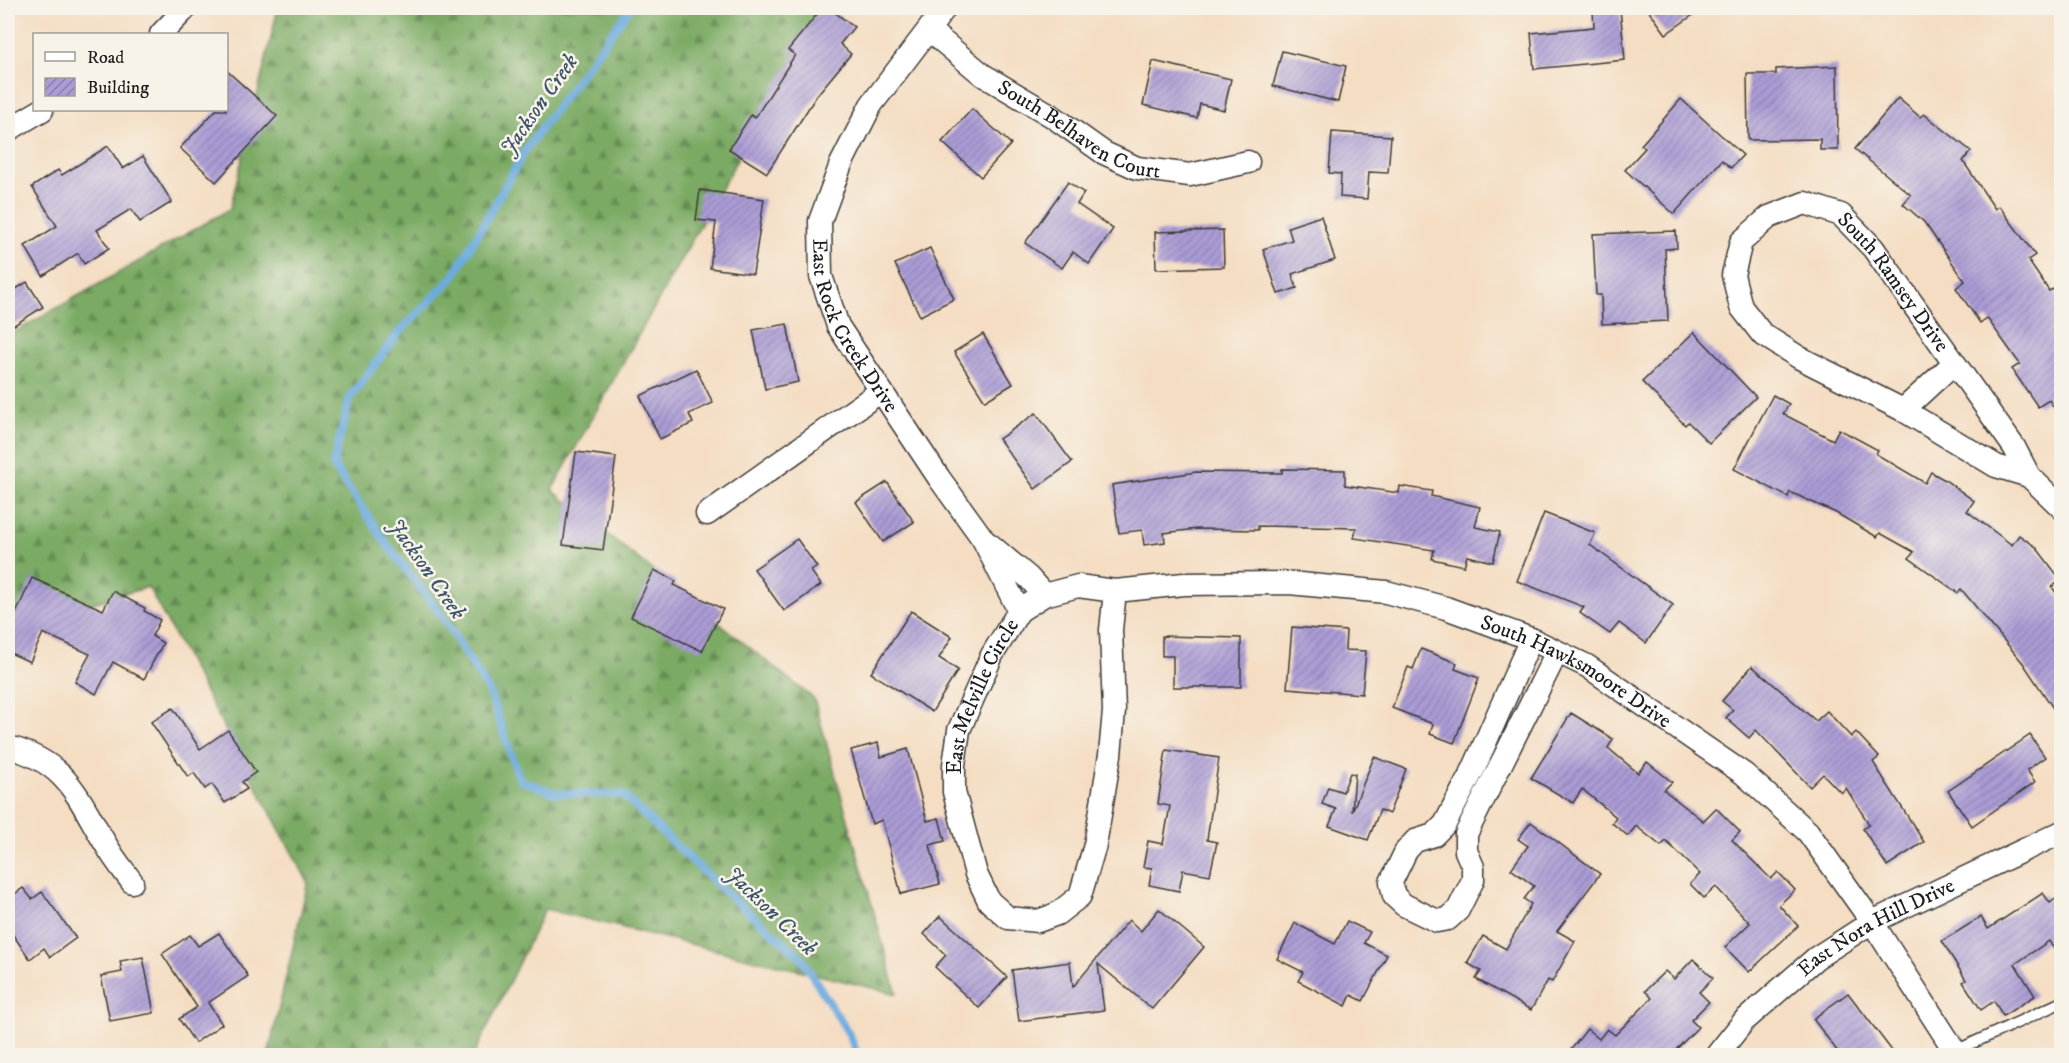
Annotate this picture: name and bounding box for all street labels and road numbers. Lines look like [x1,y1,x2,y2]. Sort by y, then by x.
street label: South Belhaven Court [993,75,1162,185]
street label: South Ramsey Drive [1831,207,1955,358]
street label: East Rock Creek Drive [806,238,904,418]
street label: South Hawksmoore Drive [1477,610,1676,734]
street label: East Melville Circle [942,614,1025,774]
street label: East Nora Hill Drive [1792,873,1959,982]

